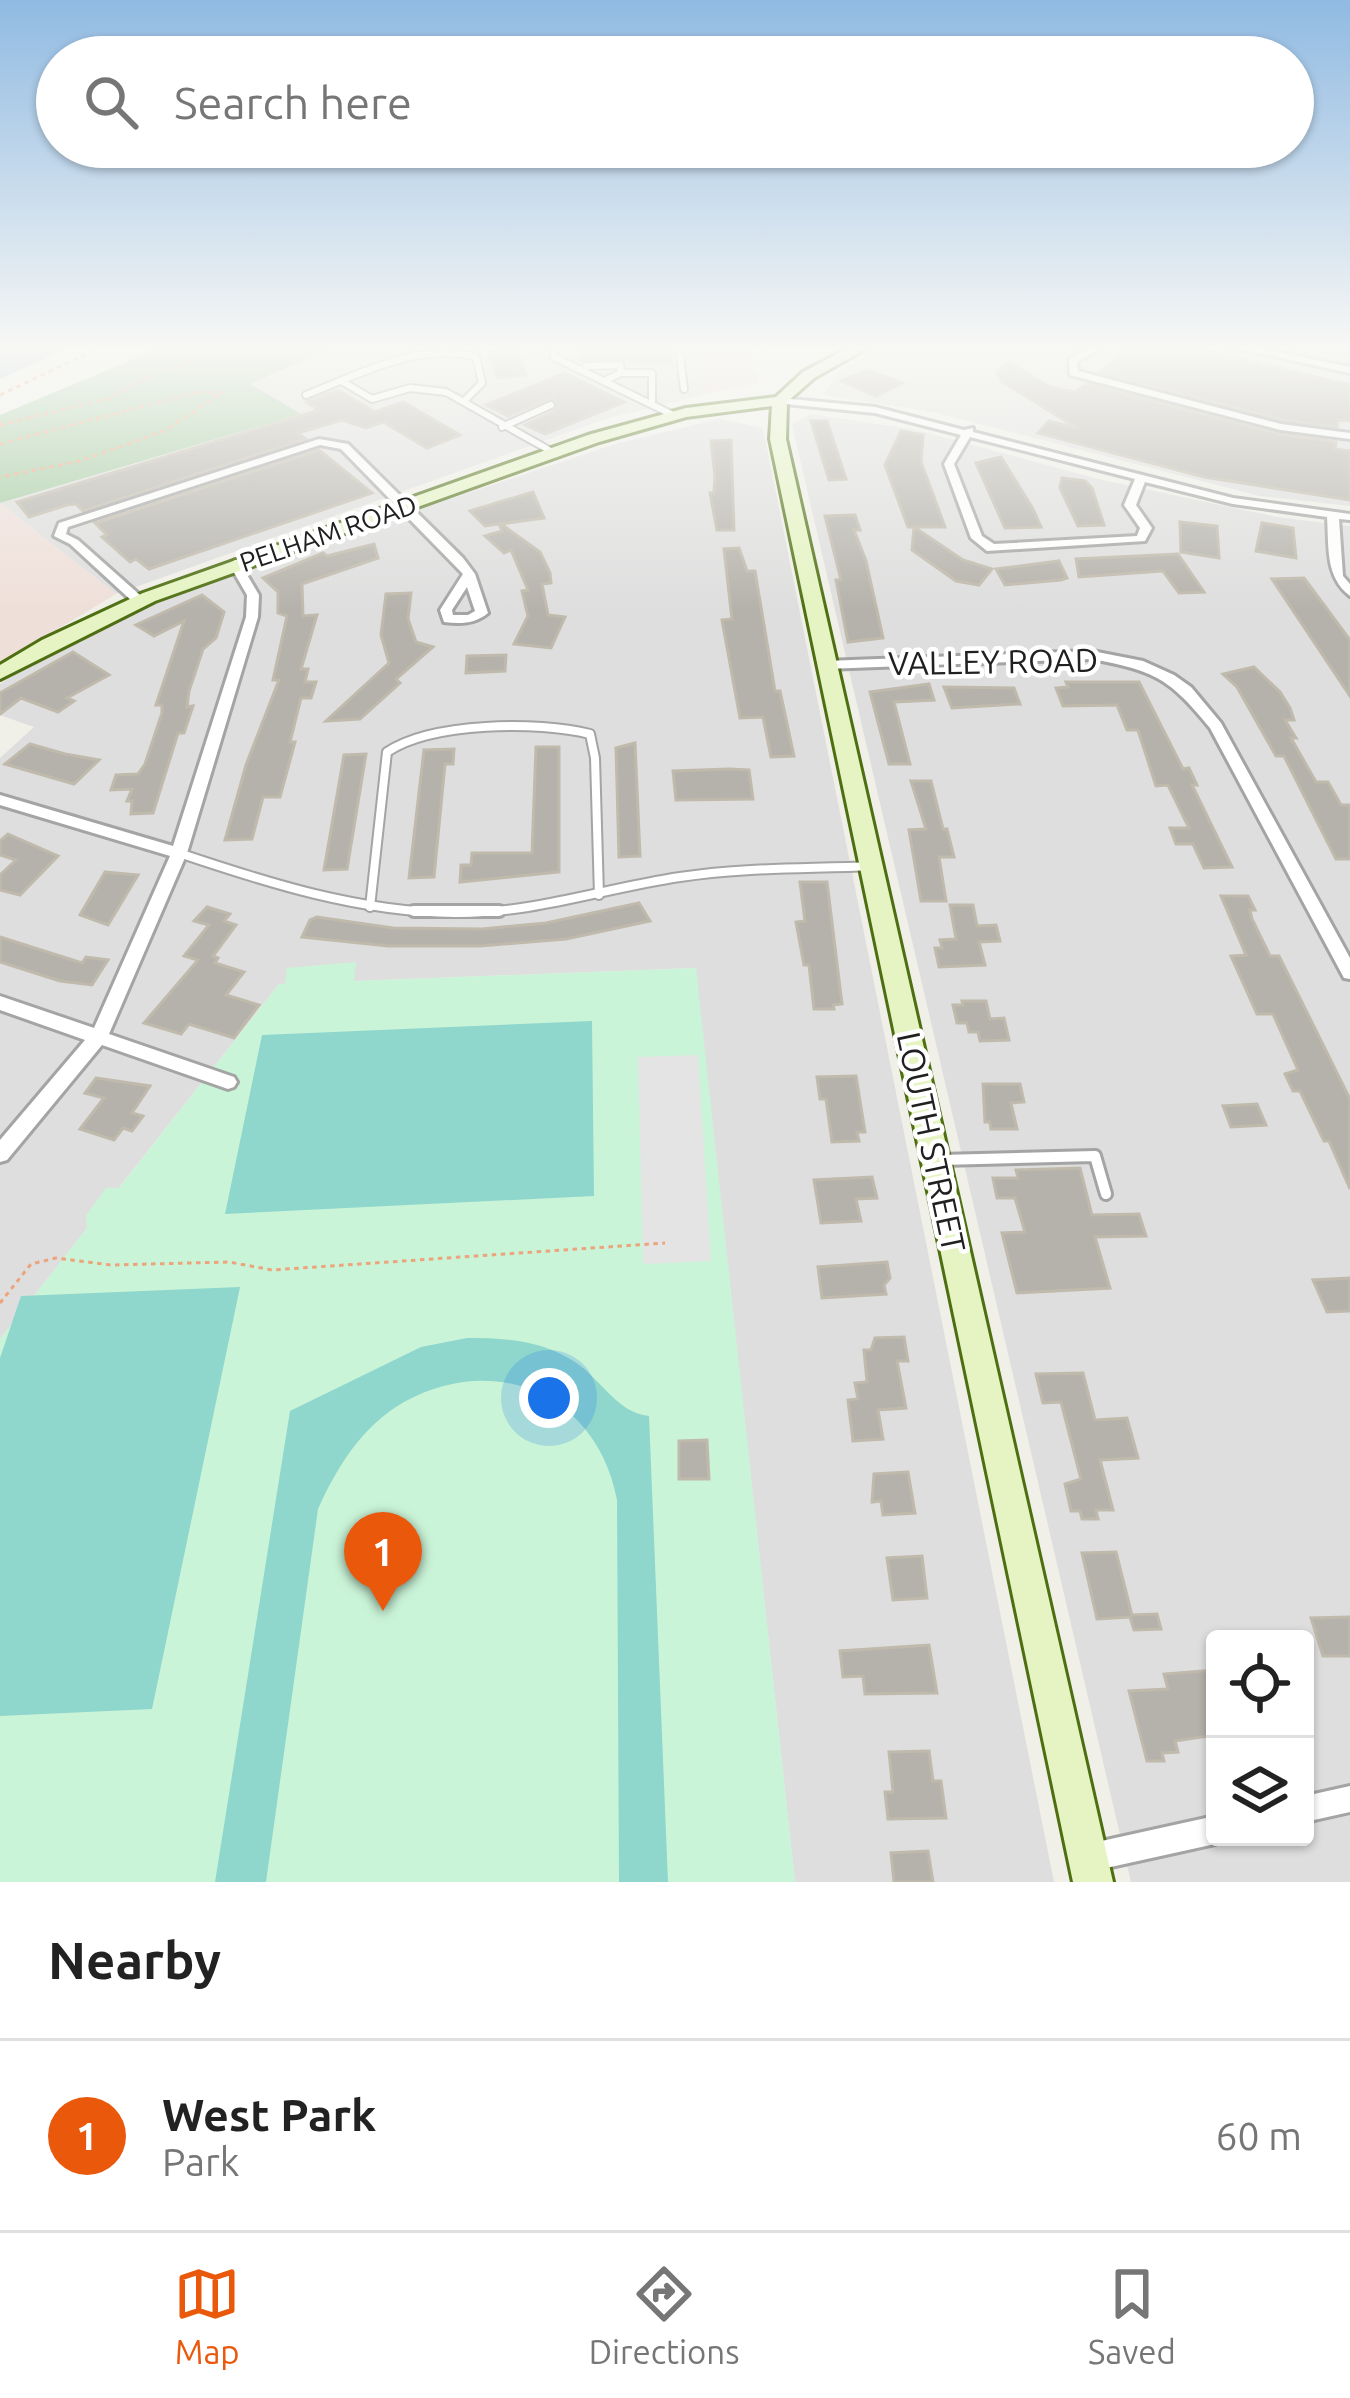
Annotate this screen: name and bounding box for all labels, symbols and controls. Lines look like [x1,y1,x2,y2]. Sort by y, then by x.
search box [36,36,1314,168]
icon: search [78,69,144,135]
text: Search here [174,77,412,128]
street label: PELHAM ROAD [236,489,420,577]
street label: VALLEY ROAD [888,641,1098,681]
street label: LOUTH STREET [891,1028,973,1256]
your location [519,1368,579,1428]
pin: 1 [344,1512,422,1611]
map controls [1206,1630,1314,1846]
button: locate [1206,1630,1314,1738]
button: layers [1206,1738,1314,1846]
text: Nearby [48,1931,221,1989]
text: West Park [162,2089,376,2140]
text: 1 [76,2114,98,2157]
text: 60 m [1215,2114,1302,2157]
text: Park [162,2140,240,2183]
tab: Map [174,2261,240,2370]
tab: Directions [589,2261,739,2370]
tab: Saved [1088,2261,1176,2370]

